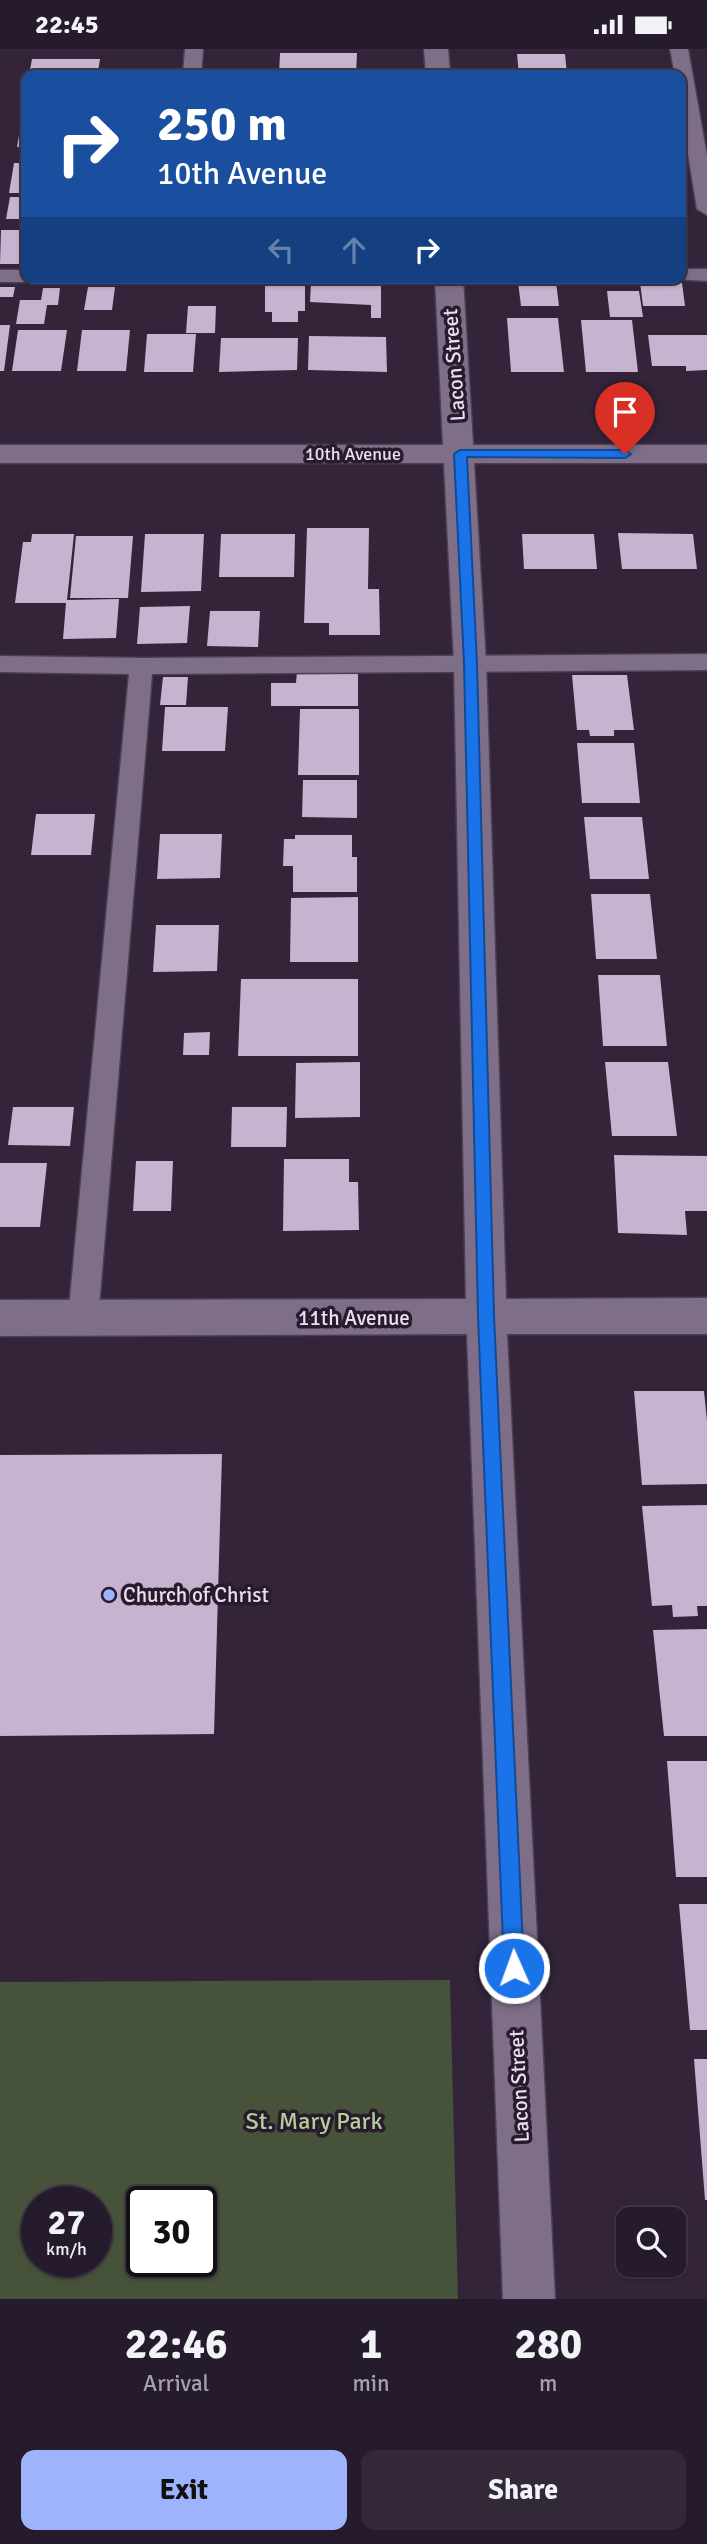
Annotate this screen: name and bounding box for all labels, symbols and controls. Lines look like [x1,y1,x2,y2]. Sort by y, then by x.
text: 22:45 [35,9,99,41]
text: 250 m [157,94,287,154]
icon: right [42,98,133,189]
text: 10th Avenue [157,154,327,193]
icon: left [262,231,300,269]
icon: ahead [335,231,373,269]
icon: right [408,231,446,269]
street label: Lacon Street [437,308,471,422]
pin [595,382,655,454]
icon: arrive [606,393,644,431]
street label: 10th Avenue [305,443,401,465]
street label: 11th Avenue [298,1305,410,1331]
place label: Church of Christ [123,1582,269,1608]
marker: Church of Christ [101,1587,117,1603]
position arrow [477,1931,551,2005]
street label: Lacon Street [503,2029,535,2143]
park label: St. Mary Park [246,2106,382,2136]
speed limit sign: 30 [126,2186,217,2277]
text: 27 [48,2201,85,2244]
map controls [616,2207,686,2277]
button: search [616,2207,686,2277]
text: km/h [46,2238,87,2260]
text: 22:46 [125,2319,228,2370]
text: 1 [360,2319,382,2370]
text: 280 [514,2319,582,2370]
text: Arrival [143,2369,209,2398]
text: min [352,2369,390,2398]
text: m [539,2369,557,2398]
button: Exit [21,2450,347,2530]
button: Share [361,2450,686,2530]

